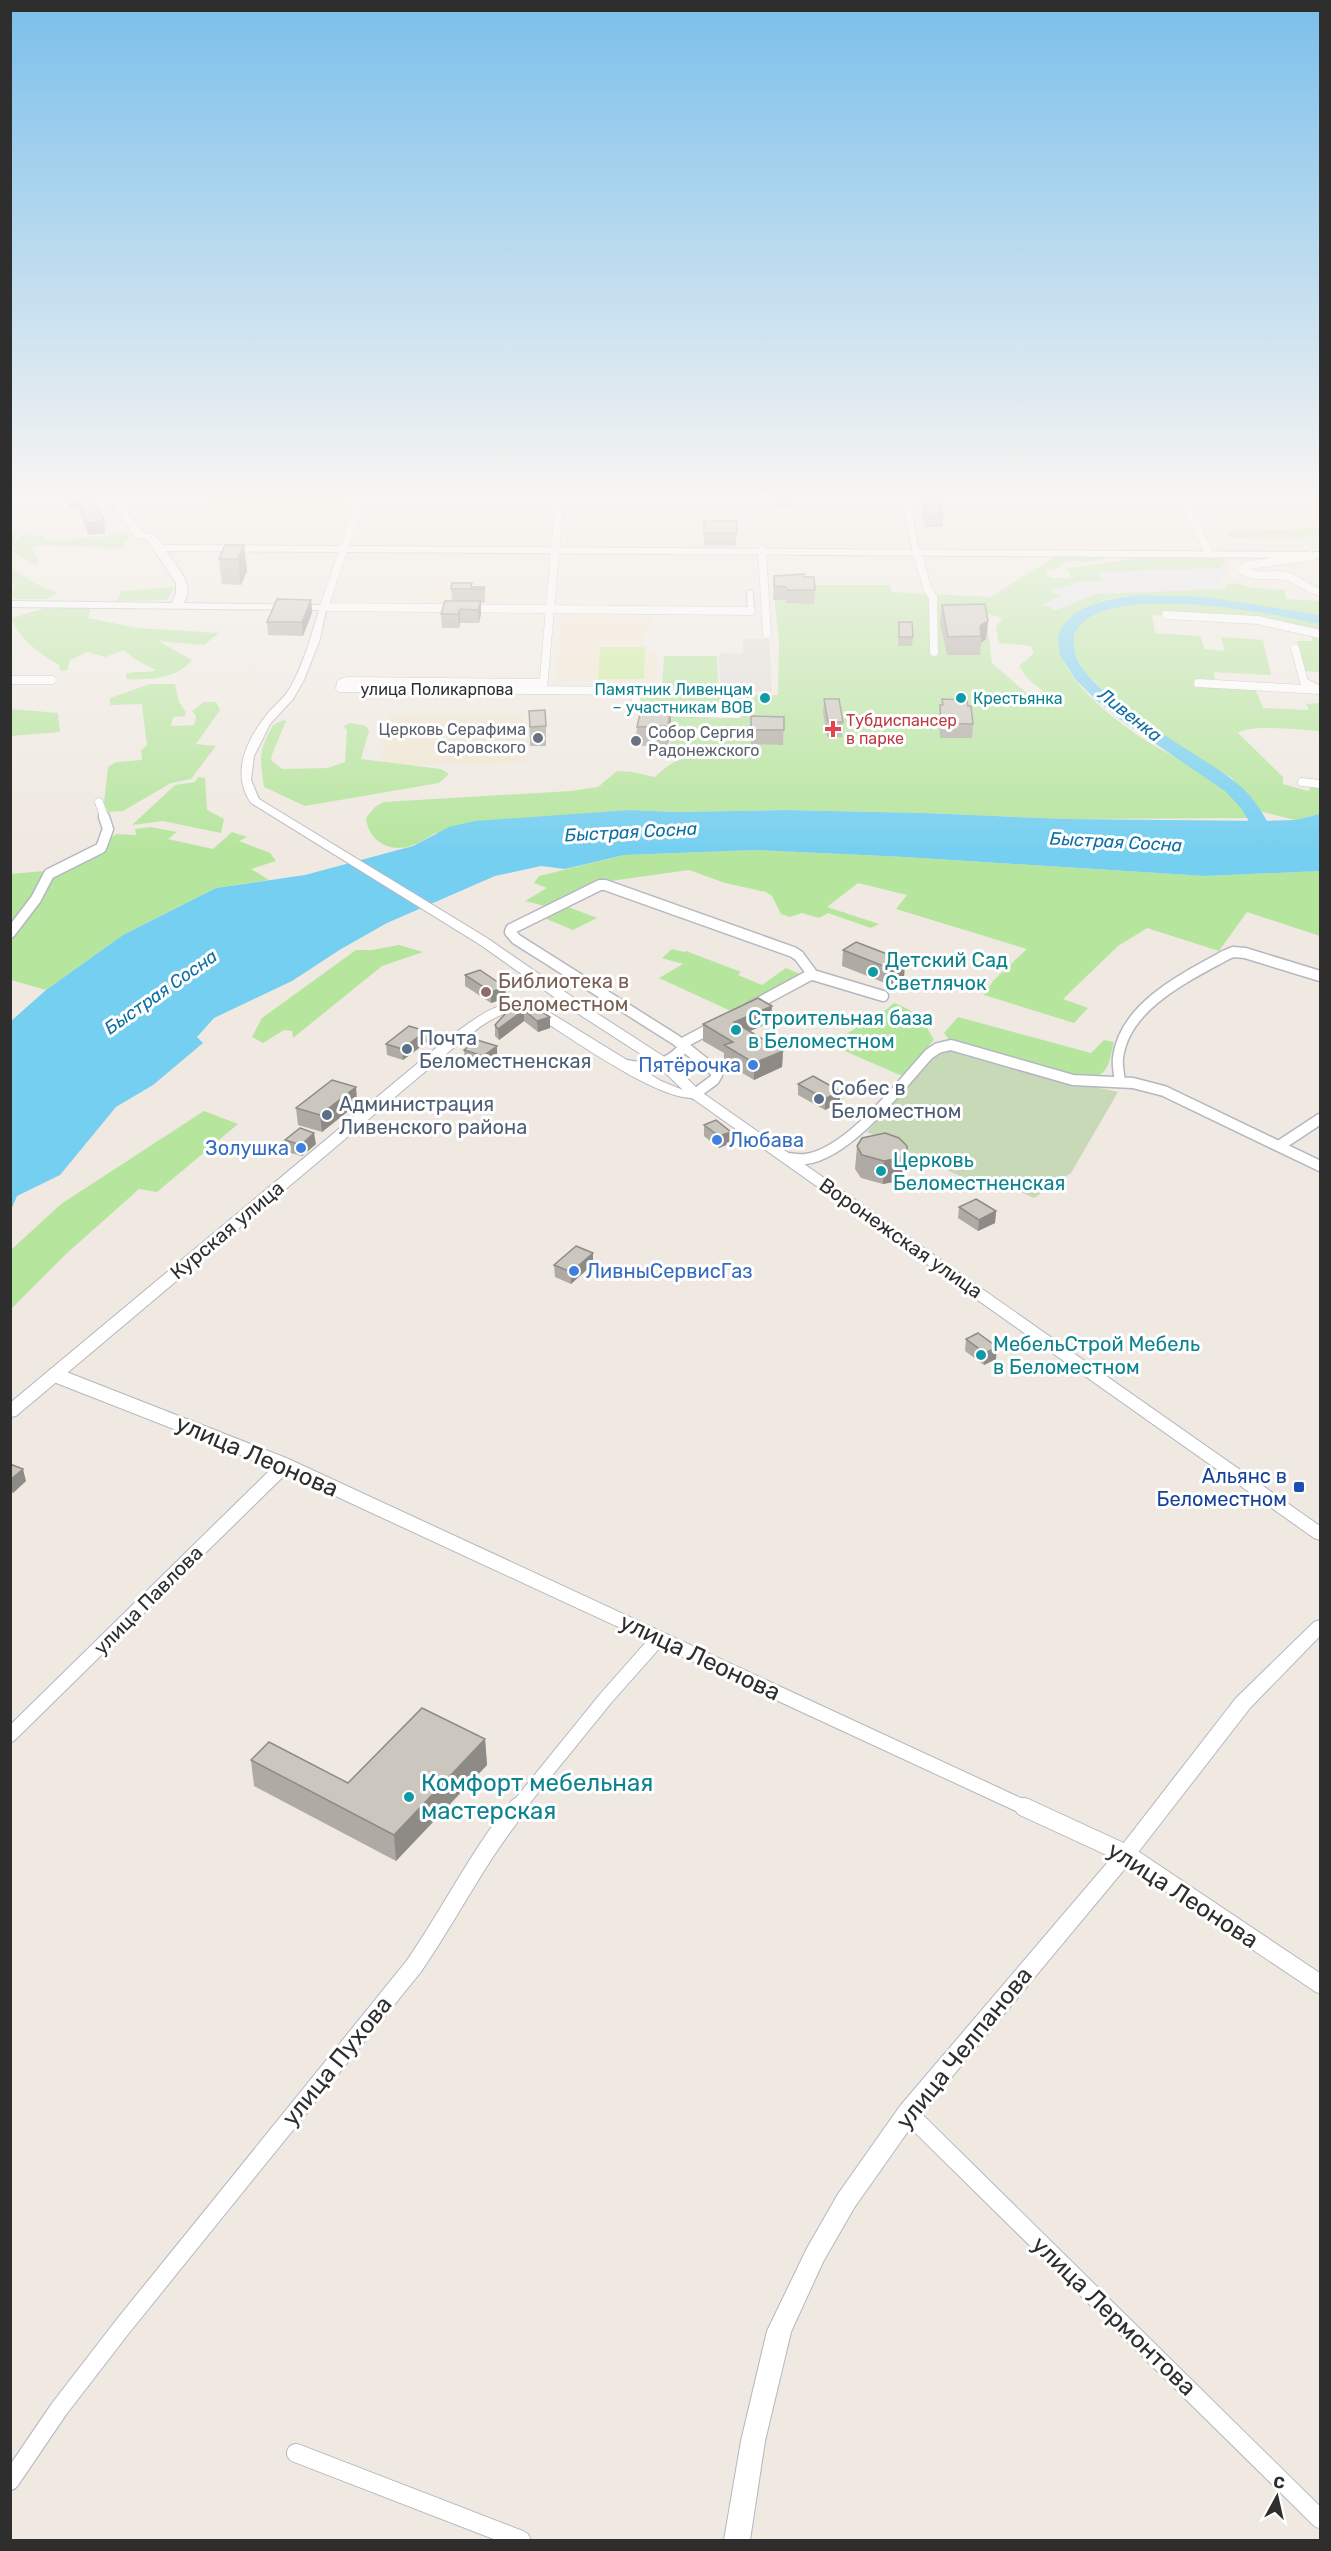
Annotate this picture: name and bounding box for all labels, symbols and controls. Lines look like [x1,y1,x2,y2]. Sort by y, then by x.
street label: улица Поликарпова [361,680,513,699]
place label: Памятник Ливенцам – участникам ВОВ [595,680,753,717]
water label: Ливенка [1093,683,1166,747]
place label: Крестьянка [973,689,1063,708]
marker: Памятник Ливенцам – участникам ВОВ [758,691,772,705]
marker: Крестьянка [954,691,968,705]
place label: Тубдиспансер в парке [846,711,957,748]
place label: Церковь Серафима Саровского [379,720,526,757]
marker: Тубдиспансер в парке [824,720,842,738]
place label: Собор Сергия Радонежского [648,723,759,760]
marker: Церковь Серафима Саровского [531,731,545,745]
marker: Собор Сергия Радонежского [629,734,643,748]
water label: Быстрая Сосна [564,818,698,846]
water label: Быстрая Сосна [1049,828,1183,856]
water label: Быстрая Сосна [100,945,222,1039]
place label: Детский Сад Светлячок [885,948,1008,995]
marker: Детский Сад Светлячок [866,965,880,979]
place label: Библиотека в Беломестном [498,969,629,1016]
marker: Библиотека в Беломестном [479,985,493,999]
place label: Строительная база в Беломестном [748,1006,933,1053]
marker: Строительная база в Беломестном [729,1023,743,1037]
place label: Почта Беломестненская [419,1026,591,1073]
marker: Почта Беломестненская [400,1042,414,1056]
place label: Пятёрочка [638,1053,741,1077]
marker: Пятёрочка [746,1058,760,1072]
place label: Собес в Беломестном [831,1076,961,1123]
place label: Администрация Ливенского района [339,1092,527,1139]
marker: Собес в Беломестном [812,1092,826,1106]
marker: Администрация Ливенского района [320,1108,334,1122]
place label: Любава [729,1128,804,1152]
marker: Любава [710,1133,724,1147]
place label: Золушка [205,1136,289,1160]
marker: Золушка [294,1141,308,1155]
place label: Церковь Беломестненская [893,1148,1065,1195]
marker: Церковь Беломестненская [874,1164,888,1178]
street label: Воронежская улица [815,1173,987,1303]
street label: Курская улица [165,1176,289,1284]
place label: ЛивныСервисГаз [586,1259,752,1283]
marker: ЛивныСервисГаз [567,1264,581,1278]
place label: МебельСтрой Мебель в Беломестном [993,1332,1200,1379]
marker: МебельСтрой Мебель в Беломестном [974,1348,988,1362]
street label: улица Леонова [171,1409,343,1503]
place label: Альянс в Беломестном [1157,1464,1287,1511]
marker: Альянс в Беломестном [1292,1480,1306,1494]
street label: улица Павлова [88,1540,208,1660]
street label: улица Леонова [615,1608,785,1706]
place label: Комфорт мебельная мастерская [421,1769,653,1825]
marker: Комфорт мебельная мастерская [402,1790,416,1804]
street label: улица Леонова [1102,1836,1264,1954]
street label: улица Челпанова [890,1961,1038,2135]
street label: улица Пухова [276,1991,398,2131]
street label: улица Лермонтова [1026,2231,1202,2401]
north arrow [1247,2467,1307,2527]
text: С [1272,2472,1286,2493]

